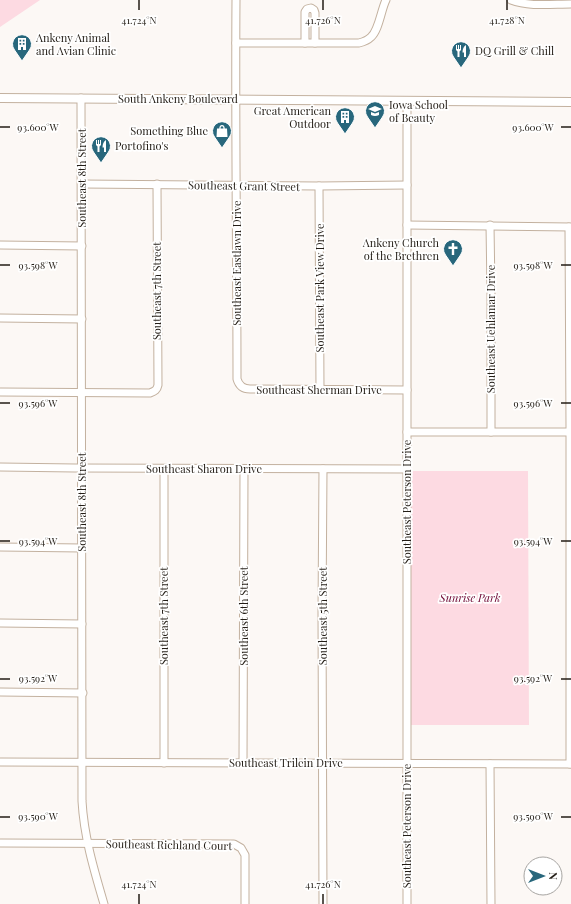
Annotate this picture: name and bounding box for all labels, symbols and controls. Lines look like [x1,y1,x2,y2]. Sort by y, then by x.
text: 41.724°N [121,13,157,27]
text: 41.726°N [305,13,341,27]
text: 41.728°N [489,13,525,27]
place label: Ankeny Animal and Avian Clinic [35,30,116,58]
building icon: Ankeny Animal and Avian Clinic [11,33,33,61]
restaurant icon: DQ Grill & Chill [450,40,472,68]
place label: DQ Grill & Chill [475,43,554,58]
street label: South Ankeny Boulevard [118,91,239,106]
place label: Iowa School of Beauty [389,97,448,125]
school or university icon: Iowa School of Beauty [364,100,386,128]
place label: Great American Outdoor [254,103,331,131]
building icon: Great American Outdoor [334,106,356,134]
text: 93.600°W [17,120,60,134]
shop icon: Something Blue [211,120,233,148]
text: 93.600°W [512,120,555,134]
place label: Something Blue [130,123,208,138]
street label: Southeast 8th Street [74,128,89,228]
restaurant icon: Portofino's [90,135,112,163]
place label: Portofino's [115,138,168,153]
street label: Southeast Grant Street [188,177,300,194]
street label: Southeast Eastlawn Drive [229,200,244,326]
street label: Southeast Park View Drive [312,223,327,353]
place label: Ankeny Church of the Brethren [362,235,440,263]
church icon: Ankeny Church of the Brethren [442,238,464,266]
street label: Southeast 7th Street [149,242,164,340]
text: 93.598°W [19,258,58,272]
text: 93.598°W [514,258,553,272]
street label: Southeast Uehlamar Drive [483,264,498,393]
street label: Southeast Sherman Drive [256,382,382,397]
text: 93.596°W [19,396,58,410]
text: 93.596°W [514,396,553,410]
street label: Southeast Peterson Drive [399,439,414,564]
street label: Southeast 8th Street [74,452,89,552]
street label: Southeast Sharon Drive [146,461,262,476]
text: 93.594°W [19,534,58,548]
text: 93.594°W [514,534,553,548]
street label: Southeast 6th Street [236,566,251,666]
street label: Southeast 7th Street [156,567,171,665]
street label: Southeast 5th Street [315,567,330,665]
park label: Sunrise Park [439,590,501,605]
text: 93.592°W [19,671,58,685]
text: 93.592°W [514,671,553,685]
street label: Southeast Trilein Drive [229,755,343,770]
street label: Southeast Peterson Drive [399,763,414,888]
text: 93.590°W [18,809,59,823]
text: 93.590°W [513,809,554,823]
street label: Southeast Richland Court [106,836,232,853]
north arrow [523,856,563,896]
text: N [546,872,561,880]
text: 41.724°N [121,877,157,891]
text: 41.726°N [305,877,341,891]

